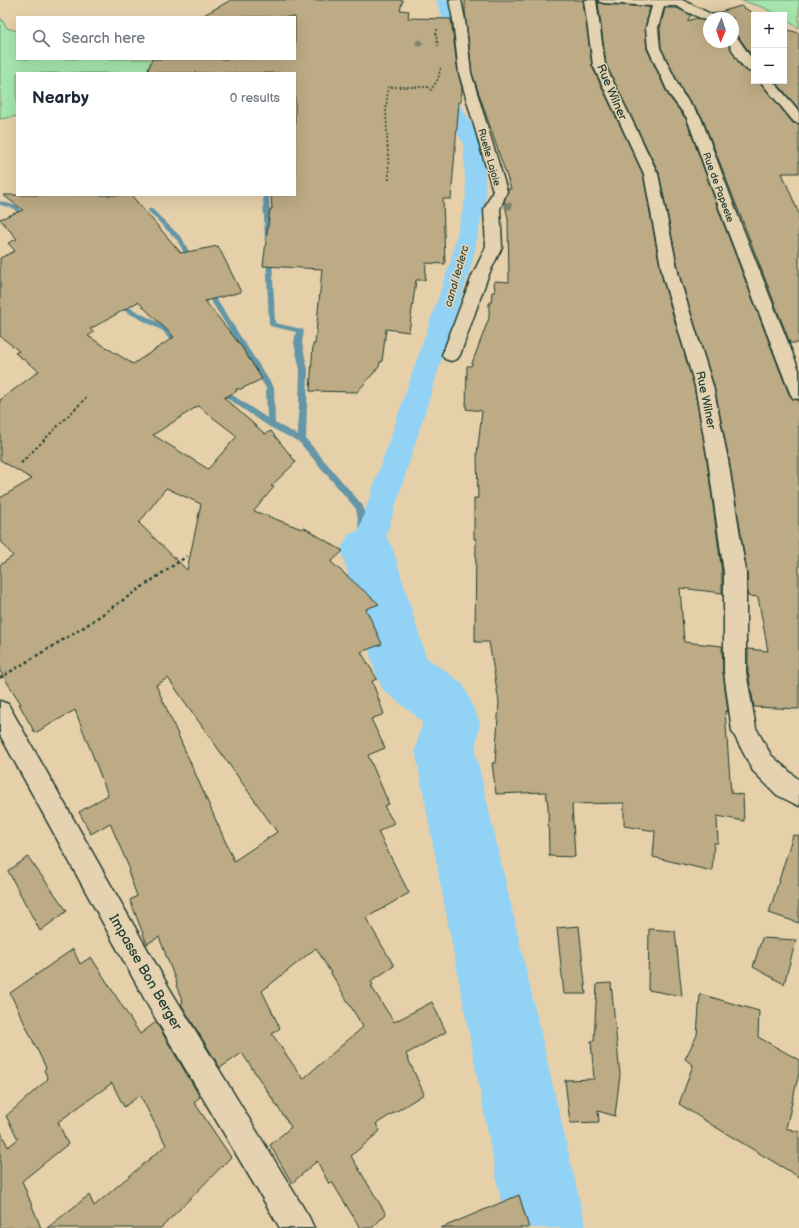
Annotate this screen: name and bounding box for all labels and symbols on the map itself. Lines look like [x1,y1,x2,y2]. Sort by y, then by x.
north arrow [703,12,739,48]
street label: Rue Wilner [593,62,630,123]
street label: Ruelle Lajoie [475,127,503,187]
street label: Rue de Papeete [700,151,736,224]
water label: canal leclerc [442,244,472,308]
street label: Rue Wilner [692,370,719,431]
street label: Impasse Bon Berger [105,911,186,1034]

